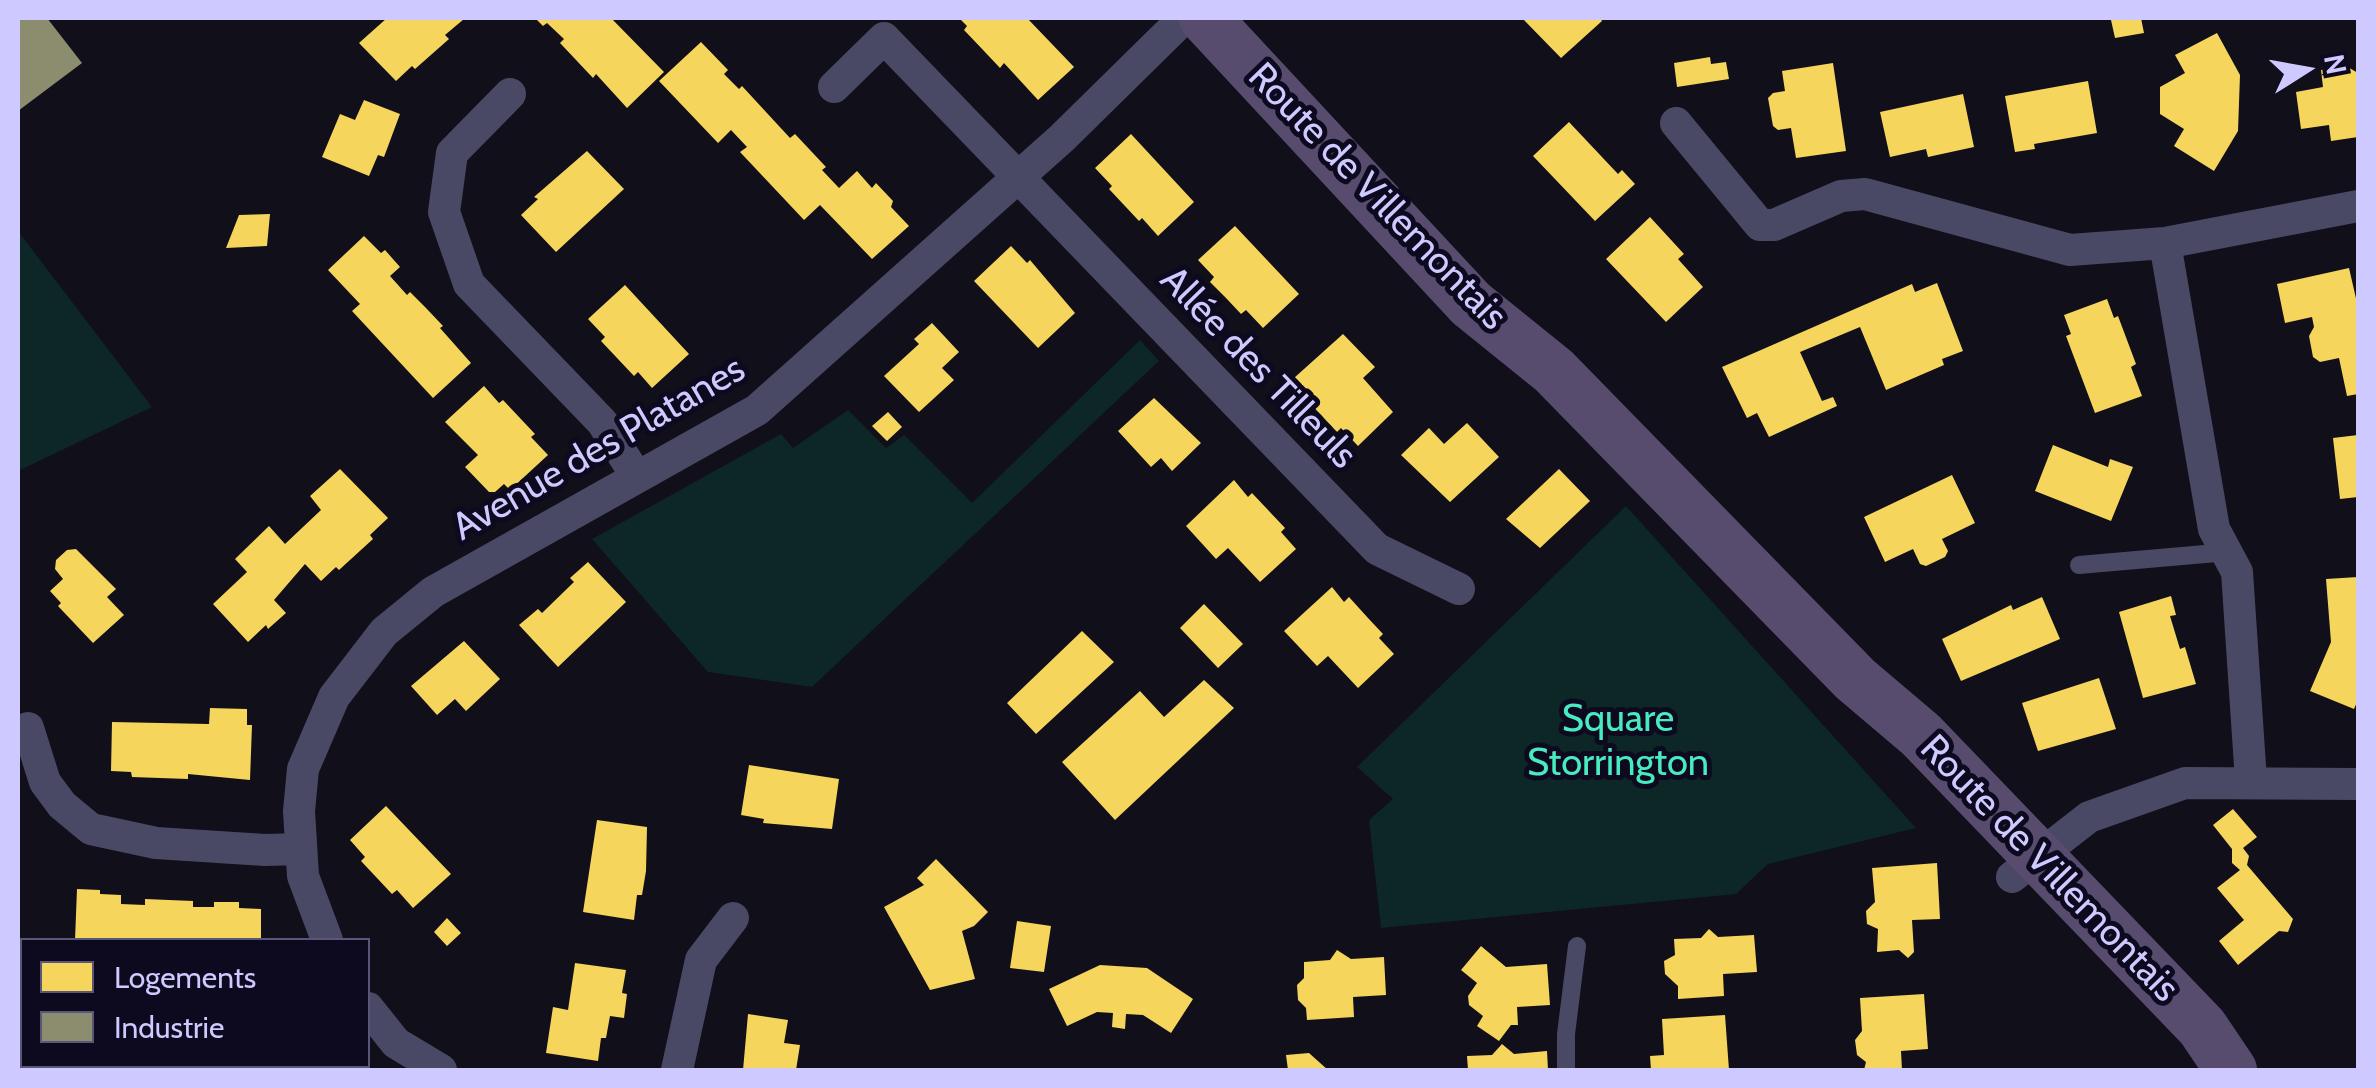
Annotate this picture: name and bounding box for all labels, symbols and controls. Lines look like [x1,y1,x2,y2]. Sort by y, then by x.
north arrow [2256,20,2356,120]
text: N [2317,51,2354,77]
street label: Route de Villemontais [1238,54,1516,340]
street label: Allée des Tilleuls [1150,258,1366,478]
street label: Avenue des Platanes [445,347,753,551]
park label: Square Storrington [1527,697,1709,786]
street label: Route de Villemontais [1910,726,2188,1012]
legend [20,938,370,1068]
text: Logements [114,959,256,996]
text: Industrie [114,1009,224,1046]

